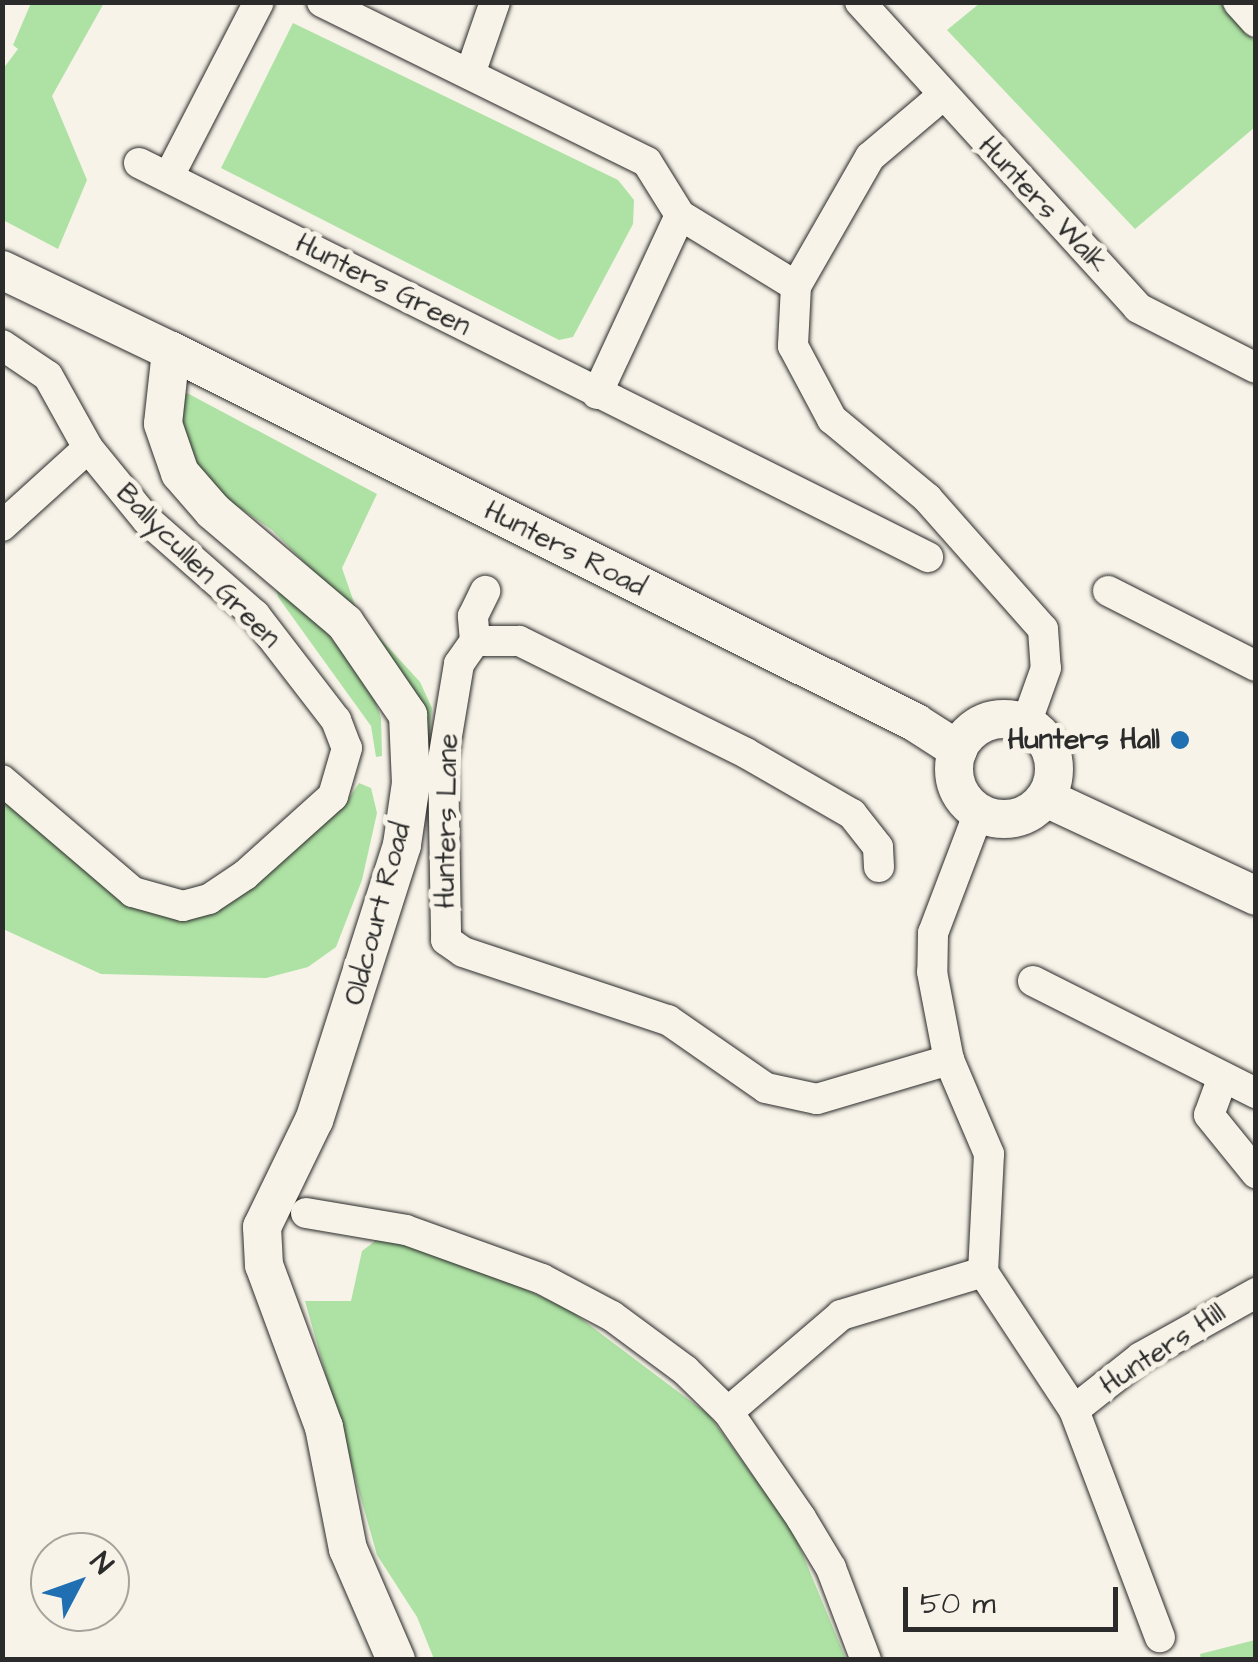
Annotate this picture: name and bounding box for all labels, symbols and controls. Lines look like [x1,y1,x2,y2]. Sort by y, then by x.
street label: Hunters Walk [971,130,1115,280]
street label: Hunters Green [290,227,476,343]
street label: Ballycullen Green [109,477,287,655]
street label: Hunters Road [479,494,651,604]
place label: Hunters Hall [1008,723,1160,757]
marker: Hunters Hall [1169,729,1191,751]
street label: Hunters Lane [429,733,465,909]
street label: Oldcourt Road [338,819,418,1009]
street label: Hunters Hill [1094,1296,1232,1402]
north arrow [30,1532,130,1632]
text: N [81,1544,122,1583]
scale bar [908,1567,1123,1629]
text: 50 m [920,1583,996,1625]

